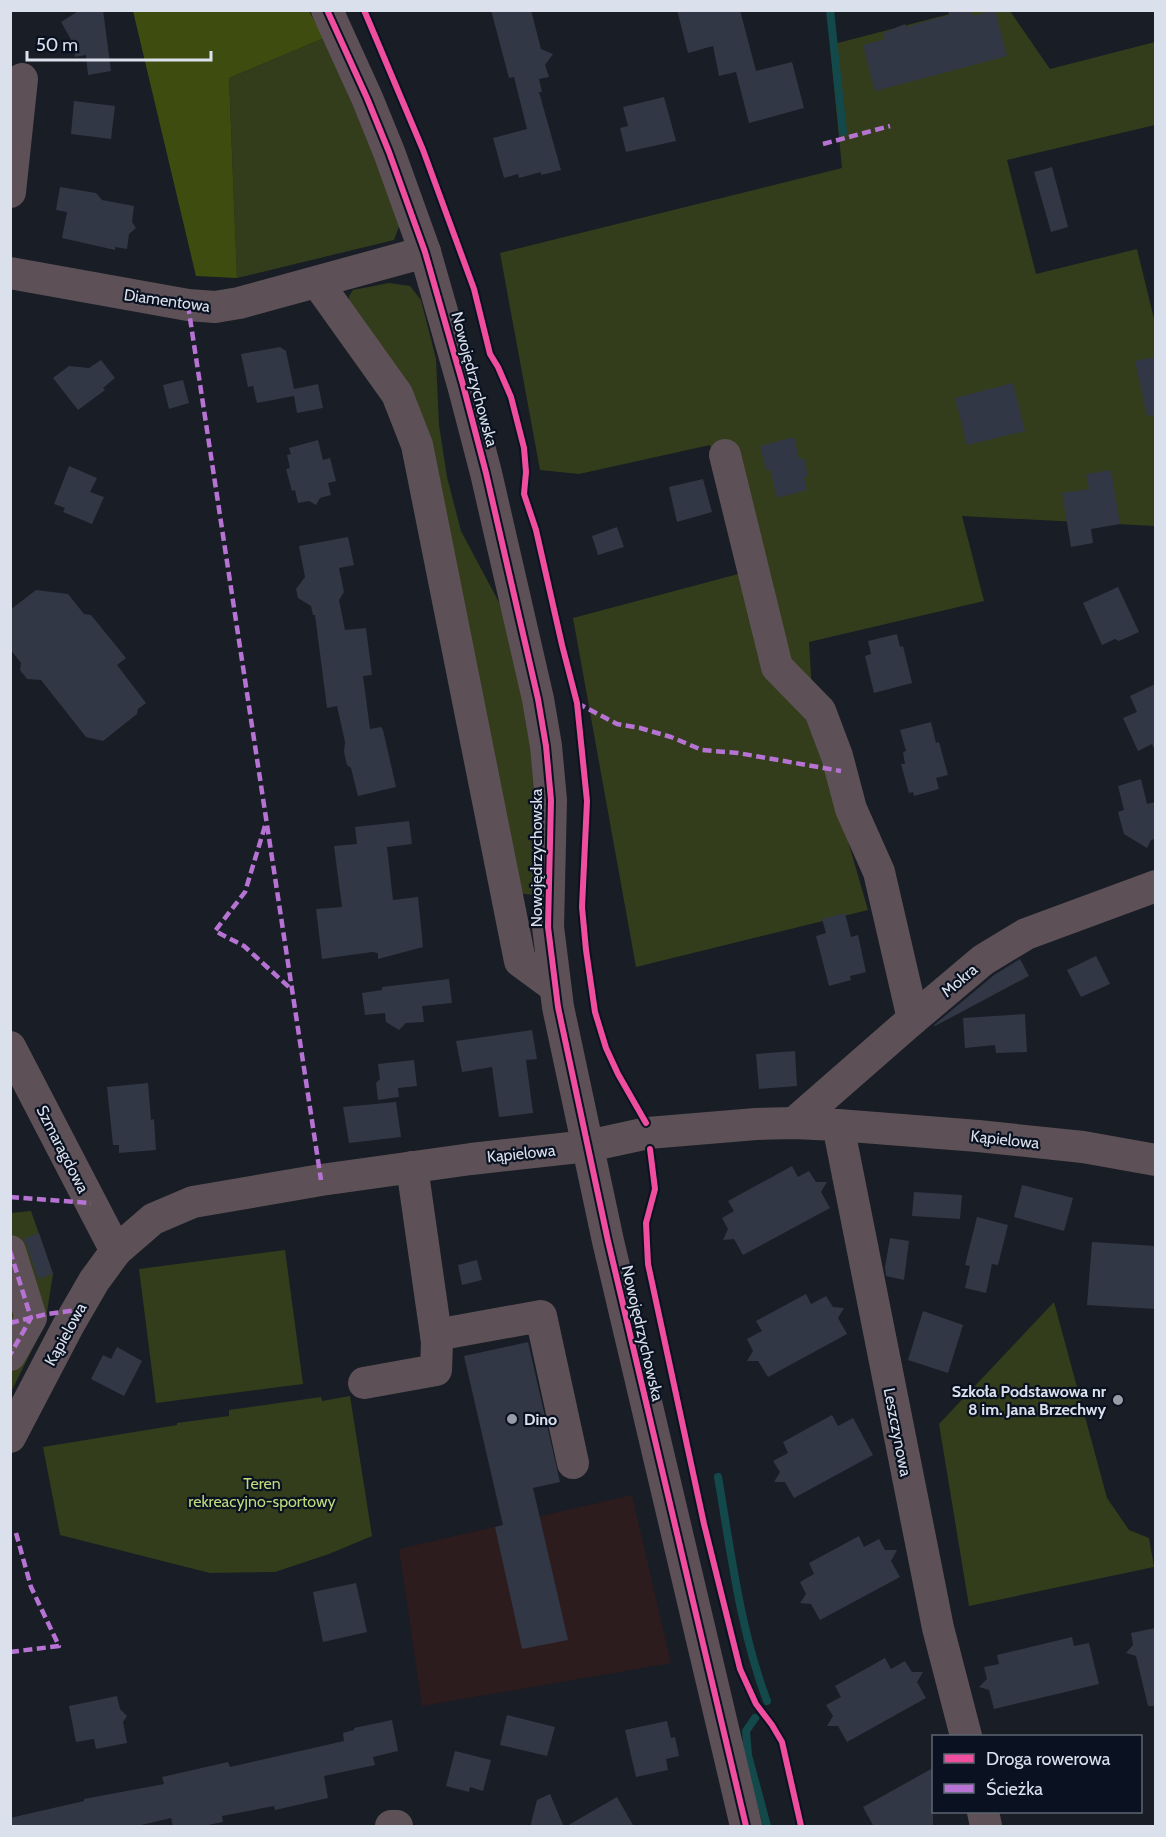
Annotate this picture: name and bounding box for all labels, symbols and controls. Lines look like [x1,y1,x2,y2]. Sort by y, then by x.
scale bar [27,24,212,62]
text: 50 m [36,34,78,56]
street label: Diamentowa [123,285,212,316]
street label: Nowojędrzychowska [447,310,502,449]
street label: Nowojędrzychowska [527,788,546,927]
street label: Mokra [937,960,982,1001]
street label: Szmaragdowa [32,1102,93,1197]
street label: Kąpielowa [970,1126,1040,1153]
street label: Kąpielowa [486,1140,557,1167]
street label: Nowojędrzychowska [618,1263,667,1403]
street label: Kąpielowa [40,1299,91,1369]
place label: Szkoła Podstawowa nr 8 im. Jana Brzechwy [952,1382,1107,1419]
street label: Leszczynowa [880,1386,915,1478]
marker: Szkoła Podstawowa nr 8 im. Jana Brzechwy [1111,1393,1125,1407]
place label: Dino [524,1410,557,1429]
marker: Dino [505,1412,519,1426]
park label: Teren rekreacyjno-sportowy [188,1474,336,1511]
legend [932,1735,1142,1813]
text: Droga rowerowa [986,1748,1111,1770]
text: Ścieżka [986,1778,1043,1800]

